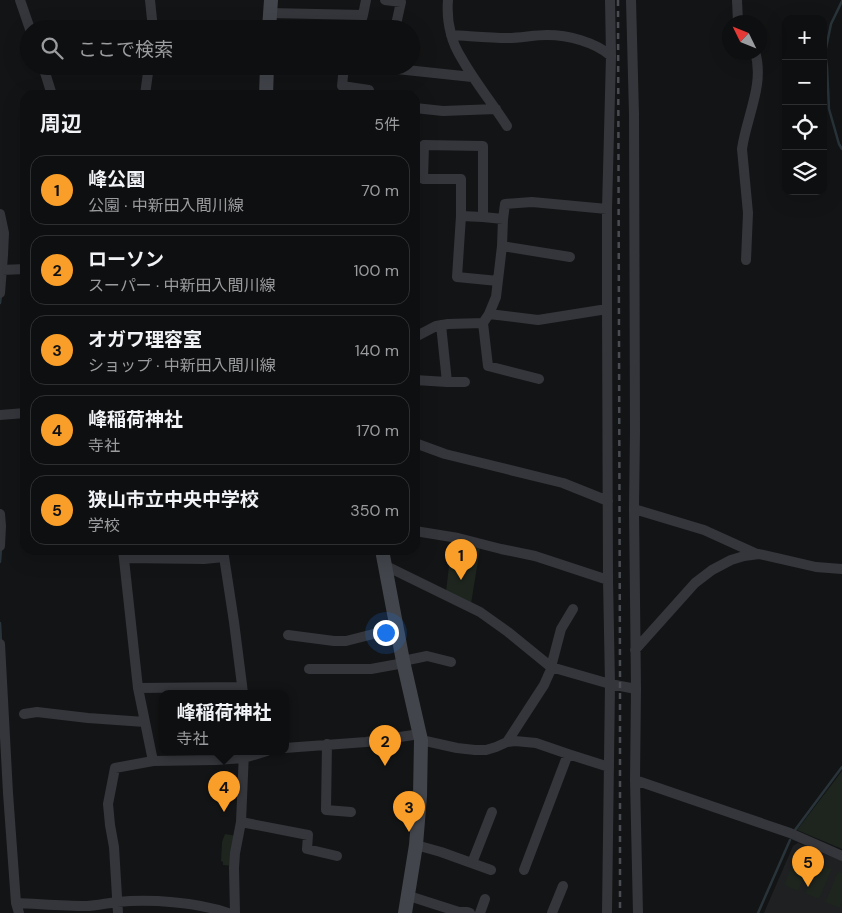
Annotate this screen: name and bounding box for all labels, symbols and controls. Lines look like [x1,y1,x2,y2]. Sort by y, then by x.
north arrow [722,15,767,60]
map controls [782,15,827,195]
button: + [782,15,827,60]
search box [20,20,420,75]
icon: search [38,34,66,62]
text: ここで検索 [78,37,173,62]
button: − [782,60,827,105]
button: locate [782,105,827,150]
text: 周辺 [40,110,82,138]
text: 5件 [374,114,400,135]
button: layers [782,150,827,195]
text: 峰公園 [88,167,145,192]
text: 1 [54,180,60,201]
text: 70 m [361,180,399,201]
text: 公園 · 中新田入間川線 [88,195,244,216]
text: ローソン [88,247,164,272]
text: 2 [52,260,62,281]
text: 100 m [354,260,399,281]
text: スーパー · 中新田入間川線 [88,275,276,296]
text: オガワ理容室 [88,327,202,352]
text: 3 [52,340,62,361]
text: 140 m [355,340,399,361]
text: ショップ · 中新田入間川線 [88,355,276,376]
text: 峰稲荷神社 [88,407,183,432]
text: 4 [52,420,62,441]
text: 170 m [356,420,399,441]
text: 寺社 [88,435,120,456]
text: 狭山市立中央中学校 [88,487,259,512]
text: 5 [52,500,62,521]
text: 350 m [350,500,399,521]
text: 学校 [88,515,120,536]
pin: 1 [445,539,477,580]
your location [373,620,399,646]
popup [159,690,289,755]
text: 峰稲荷神社 [176,700,272,725]
pin: 2 [369,725,401,766]
text: 寺社 [176,728,209,749]
pin: 4 [208,771,240,812]
pin: 3 [393,791,425,832]
pin: 5 [792,846,824,887]

